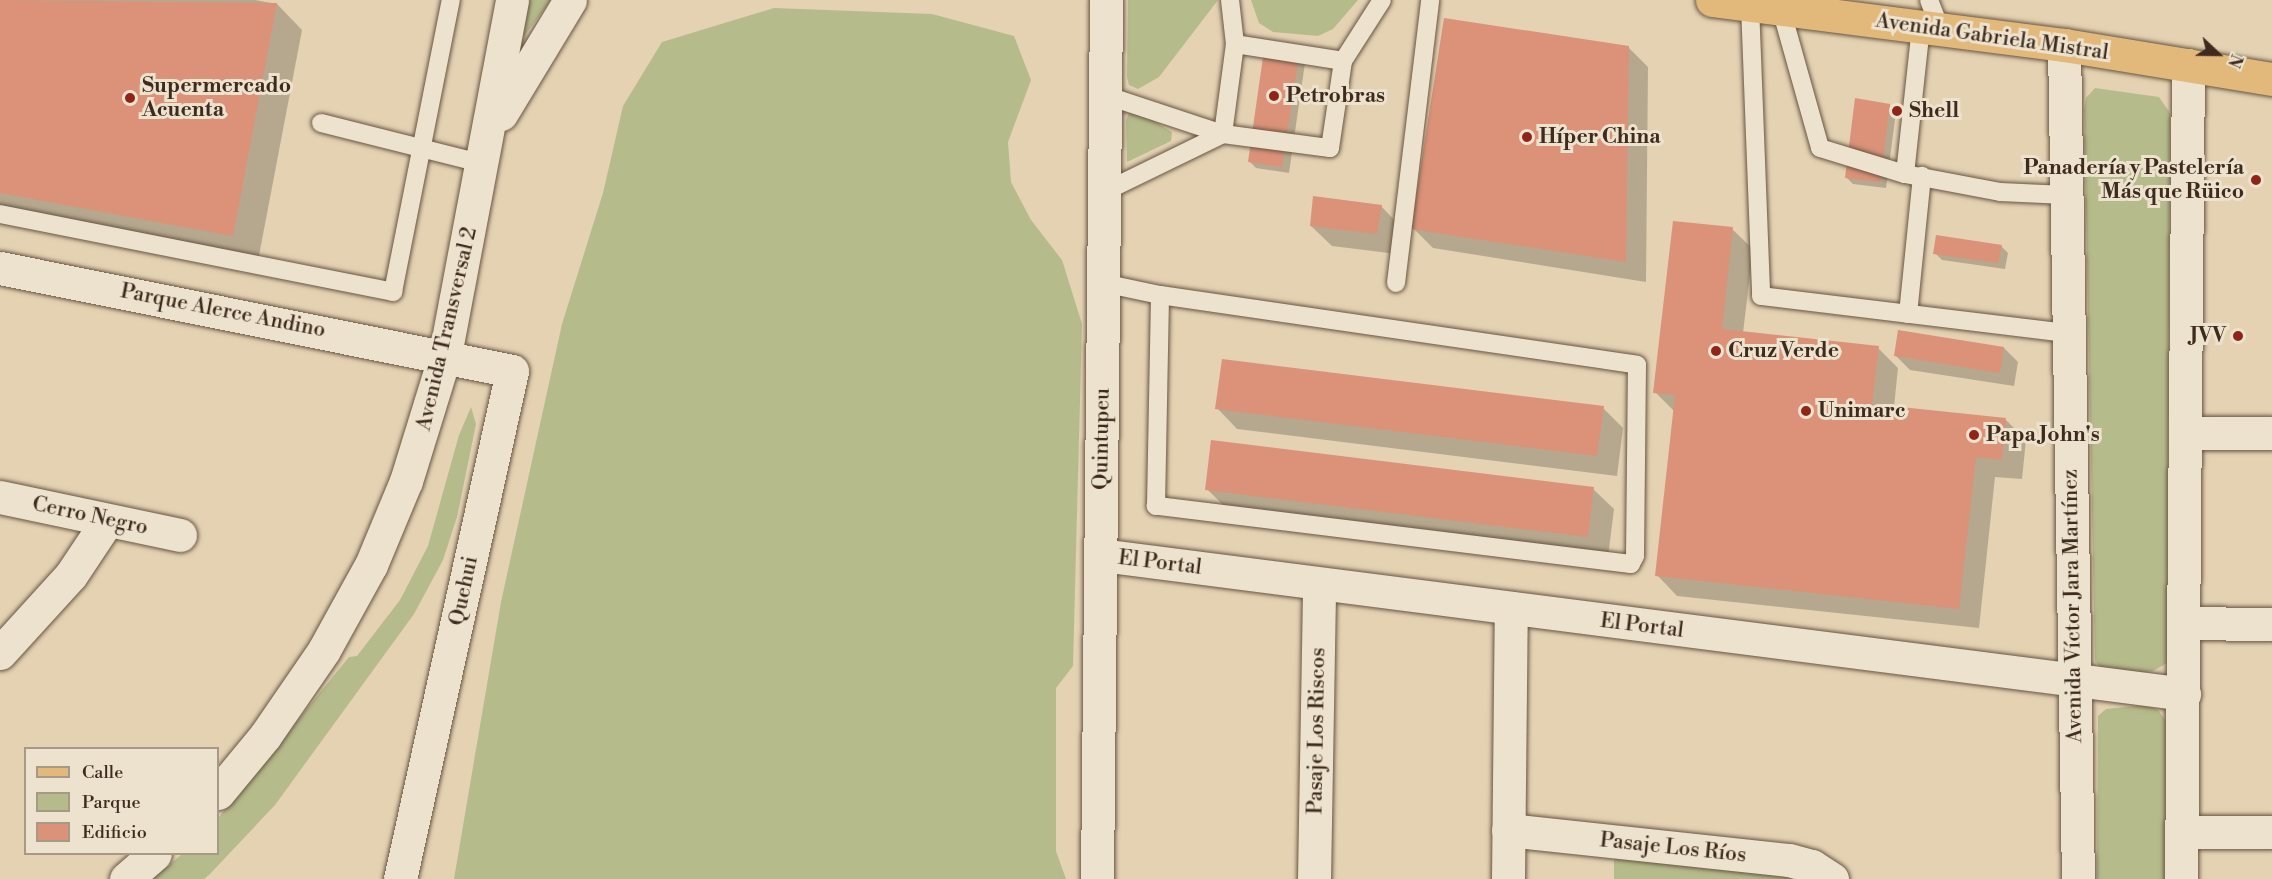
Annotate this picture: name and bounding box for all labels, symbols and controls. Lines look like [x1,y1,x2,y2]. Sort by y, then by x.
street label: Avenida Gabriela Mistral [1874,8,2110,66]
north arrow [2188,24,2248,84]
text: N [2223,51,2246,70]
place label: Supermercado Acuenta [142,73,291,123]
place label: Petrobras [1286,83,1385,109]
marker: Petrobras [1267,89,1281,103]
marker: Supermercado Acuenta [123,91,137,105]
place label: Shell [1909,98,1959,124]
marker: Shell [1890,104,1904,118]
place label: Híper China [1539,124,1661,150]
marker: Híper China [1520,130,1534,144]
place label: Panadería y Pastelería Más que Rüico [2024,155,2244,205]
marker: Panadería y Pastelería Más que Rüico [2249,173,2263,187]
street label: Avenida Transversal 2 [411,225,483,433]
street label: Parque Alerce Andino [118,279,328,343]
place label: JVV [2190,323,2226,349]
marker: JVV [2231,329,2245,343]
place label: Cruz Verde [1728,338,1839,364]
marker: Cruz Verde [1709,344,1723,358]
street label: Quintupeu [1089,388,1115,490]
place label: Unimarc [1818,398,1906,424]
marker: Unimarc [1799,404,1813,418]
place label: Papa John's [1986,422,2100,448]
marker: Papa John's [1967,428,1981,442]
street label: Avenida Víctor Jara Martínez [2058,469,2088,743]
street label: Cerro Negro [30,491,150,541]
street label: El Portal [1117,545,1203,581]
street label: Quehui [444,554,484,628]
street label: El Portal [1599,608,1685,644]
street label: Pasaje Los Riscos [1303,647,1331,815]
legend [24,747,219,855]
text: Calle [82,761,123,784]
text: Parque [82,791,141,814]
text: Edificio [82,821,147,844]
street label: Pasaje Los Ríos [1599,828,1747,868]

